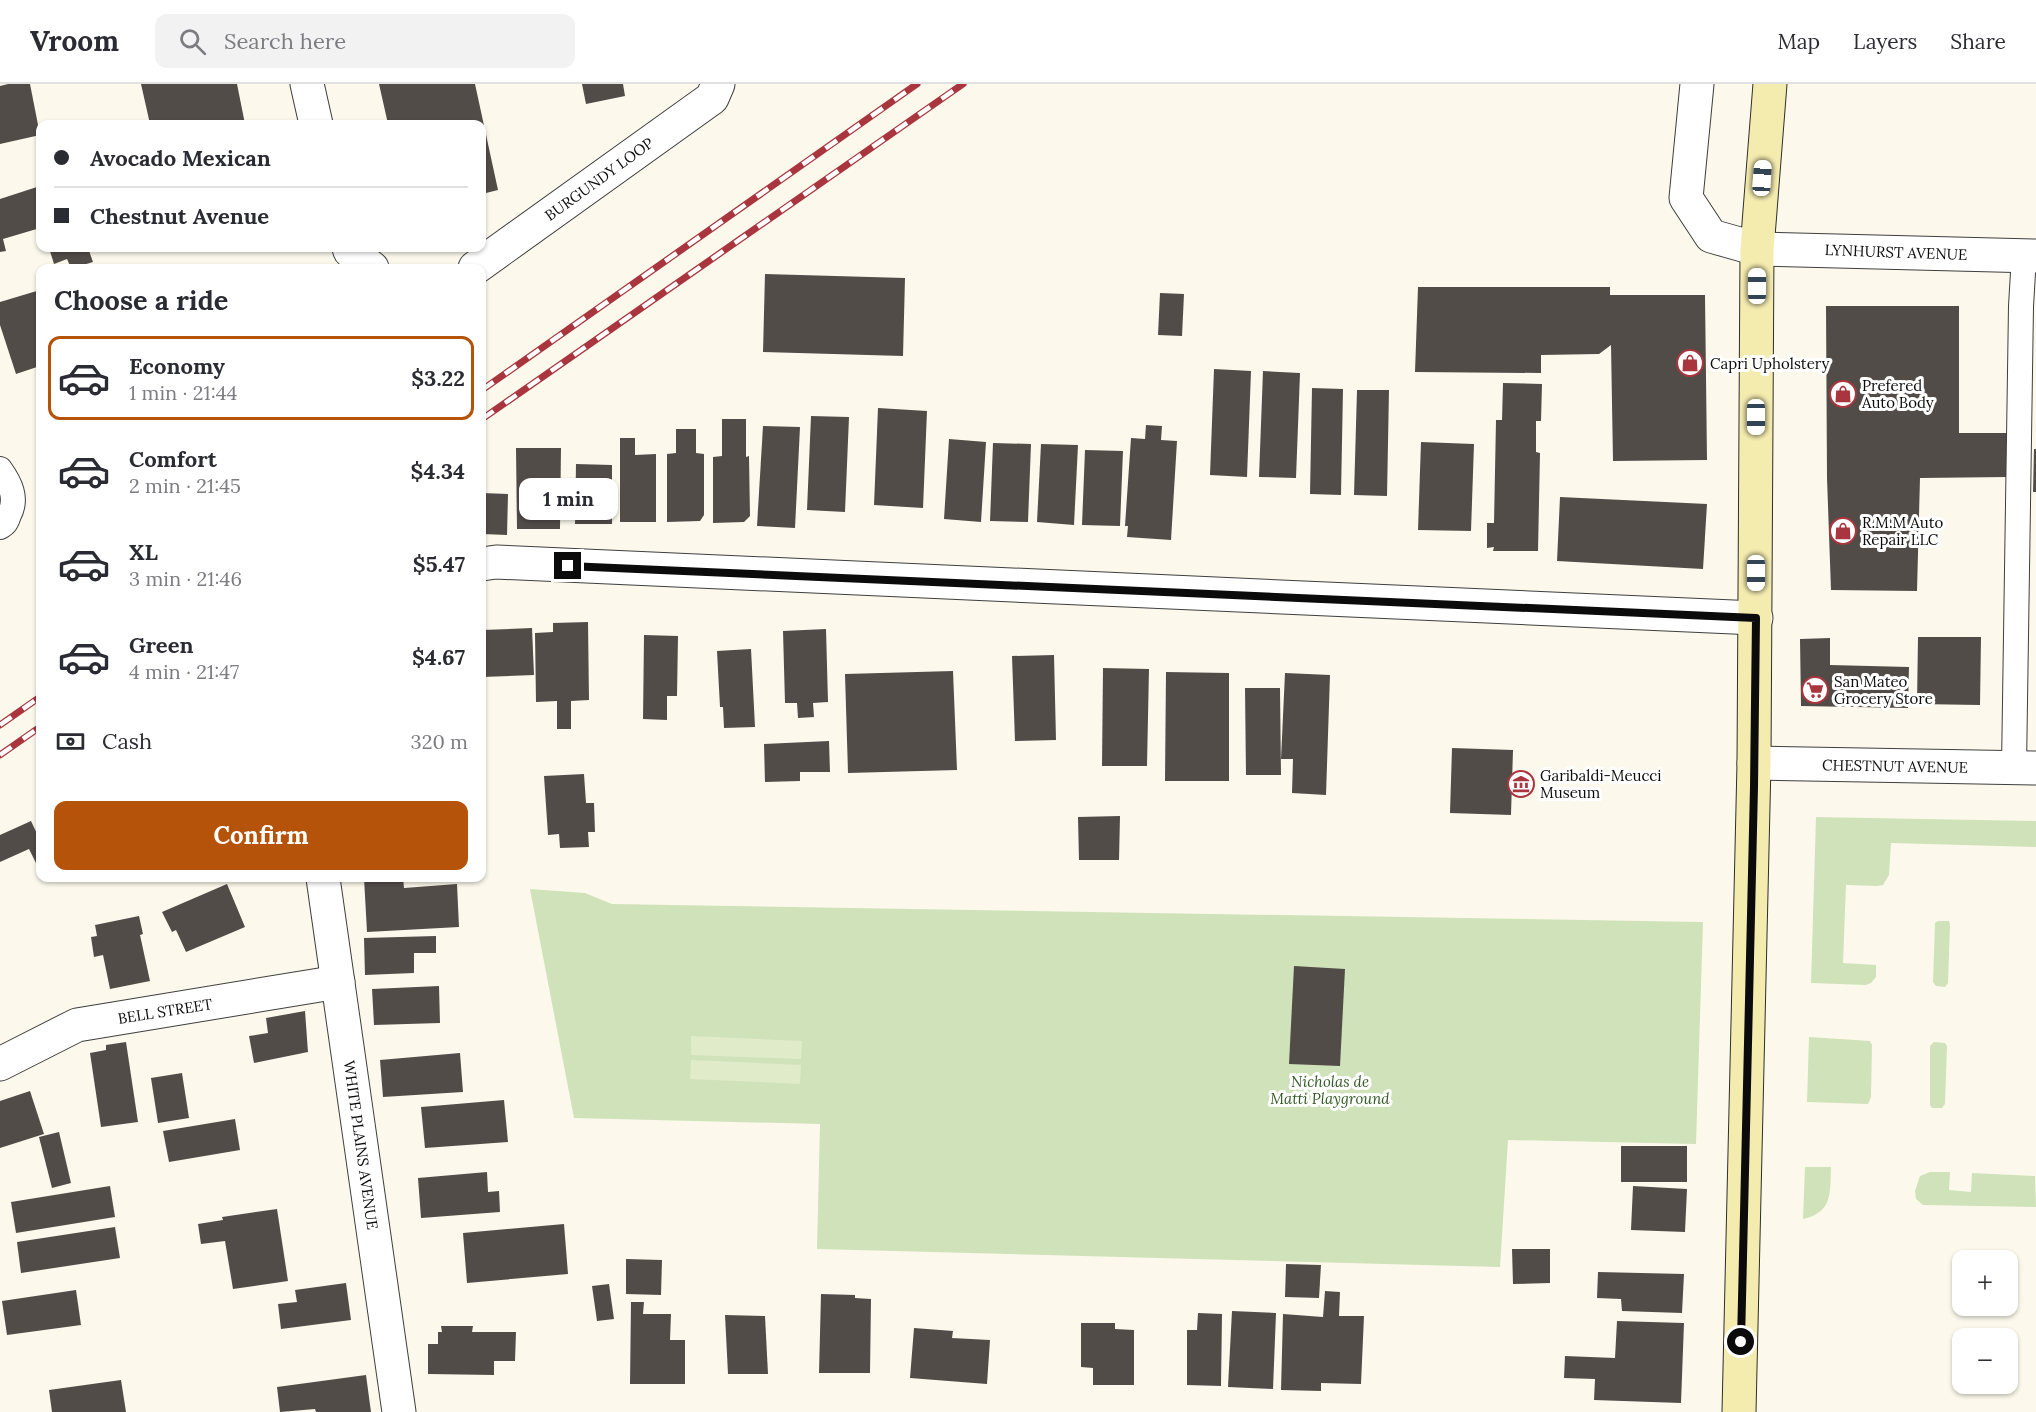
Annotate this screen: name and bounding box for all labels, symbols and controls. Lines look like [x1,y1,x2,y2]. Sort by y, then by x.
search box [155,14,575,68]
text: Vroom [30,23,119,59]
icon: search [176,25,209,58]
text: Search here [224,27,346,55]
text: Map [1777,28,1820,55]
text: Layers [1853,28,1917,55]
text: Share [1950,28,2006,55]
street label: BURGUNDY LOOP [541,133,657,225]
text: Avocado Mexican [90,144,271,172]
car [1752,159,1772,197]
text: Chestnut Avenue [90,202,269,230]
street label: LYNHURST AVENUE [1824,240,1968,264]
car [1748,268,1766,304]
text: Choose a ride [54,283,228,317]
shop icon: Capri Upholstery [1675,348,1705,378]
icon: car [57,351,111,405]
text: Economy [129,352,225,380]
place label: Capri Upholstery [1710,354,1830,373]
text: $3.22 [411,364,465,392]
place label: Prefered Auto Body [1861,376,1934,412]
shop icon: Prefered Auto Body [1828,379,1858,409]
text: 1 min · 21:44 [129,380,237,405]
car [1747,399,1765,435]
icon: car [57,444,111,498]
text: Comfort [129,445,217,473]
text: $4.34 [411,457,465,485]
text: 2 min · 21:45 [129,473,241,498]
callout: 1 min [518,479,618,521]
text: 1 min [543,486,594,511]
place label: R.M.M Auto Repair LLC [1862,513,1943,549]
shop icon: R.M.M Auto Repair LLC [1828,516,1858,546]
icon: car [57,537,111,591]
text: XL [129,538,158,566]
text: $5.47 [413,550,465,578]
route end [554,552,581,579]
car [1747,555,1765,591]
text: 3 min · 21:46 [129,566,242,591]
icon: car [57,630,111,684]
text: Green [129,631,194,659]
text: $4.67 [412,643,465,671]
text: 4 min · 21:47 [129,659,239,684]
place label: San Mateo Grocery Store [1834,672,1933,708]
supermarket icon: San Mateo Grocery Store [1800,675,1830,705]
icon: cash [54,725,87,758]
text: Cash [102,727,152,755]
text: 320 m [411,729,468,754]
street label: CHESTNUT AVENUE [1822,755,1968,777]
place label: Garibaldi-Meucci Museum [1540,766,1662,802]
museum icon: Garibaldi-Meucci Museum [1506,769,1536,799]
button: Confirm [54,801,468,870]
street label: BELL STREET [116,994,214,1028]
street label: WHITE PLAINS AVENUE [340,1059,382,1231]
park label: Nicholas de Matti Playground [1270,1072,1390,1108]
map controls [1952,1250,2018,1394]
button: + [1952,1250,2018,1316]
route start [1727,1328,1754,1355]
button: − [1952,1328,2018,1394]

